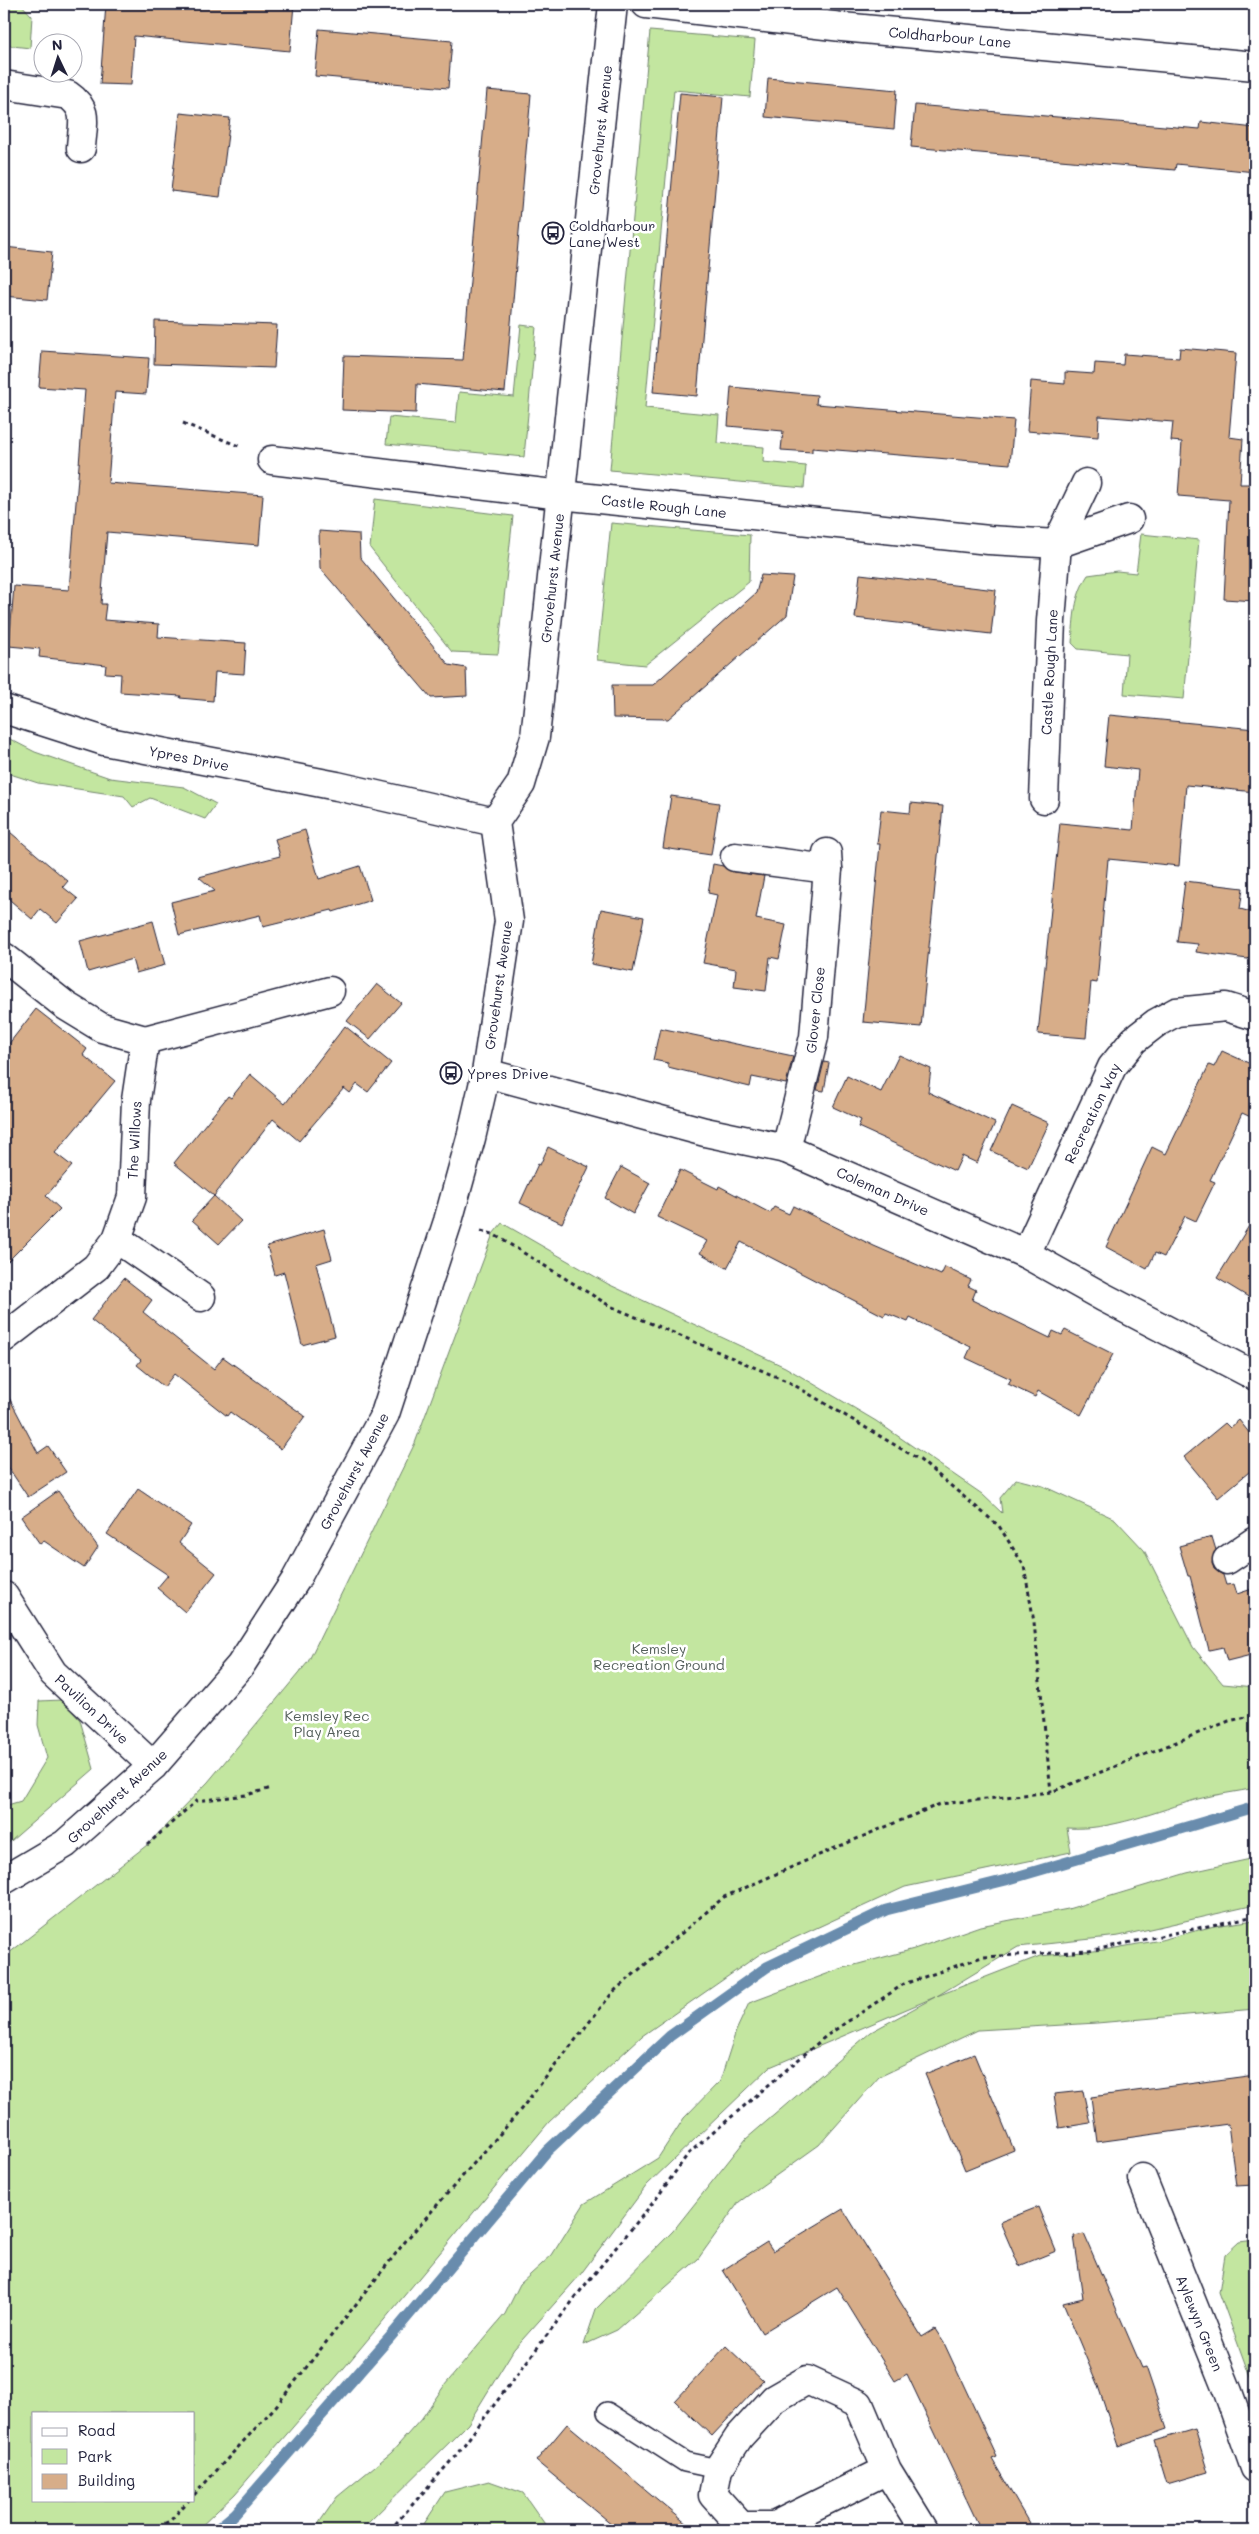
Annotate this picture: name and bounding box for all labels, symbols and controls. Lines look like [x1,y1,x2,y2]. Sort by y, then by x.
street label: Coldharbour Lane [888,22,1012,52]
north arrow [32,32,82,82]
text: N [51,35,63,54]
street label: Grovehurst Avenue [584,64,616,196]
place label: Coldharbour Lane West [569,216,655,251]
bus stop icon: Coldharbour Lane West [541,221,565,245]
street label: Castle Rough Lane [600,490,728,522]
street label: Grovehurst Avenue [536,512,568,644]
street label: Castle Rough Lane [1036,608,1062,736]
street label: Ypres Drive [147,741,231,775]
street label: Grovehurst Avenue [480,919,516,1051]
street label: Glover Close [801,966,829,1054]
street label: Recreation Way [1059,1060,1125,1166]
bus stop icon: Ypres Drive [439,1061,463,1085]
place label: Ypres Drive [467,1064,549,1083]
street label: The Willows [122,1100,146,1180]
street label: Coleman Drive [834,1162,932,1220]
street label: Grovehurst Avenue [315,1409,393,1533]
park label: Kemsley Recreation Ground [593,1639,725,1674]
street label: Pavilion Drive [51,1670,133,1748]
park label: Kemsley Rec Play Area [285,1706,369,1741]
street label: Grovehurst Avenue [63,1745,171,1847]
street label: Aylewyn Green [1172,2272,1228,2374]
legend [32,2412,195,2502]
text: Road [78,2420,115,2440]
text: Park [78,2446,112,2466]
text: Building [78,2470,135,2490]

